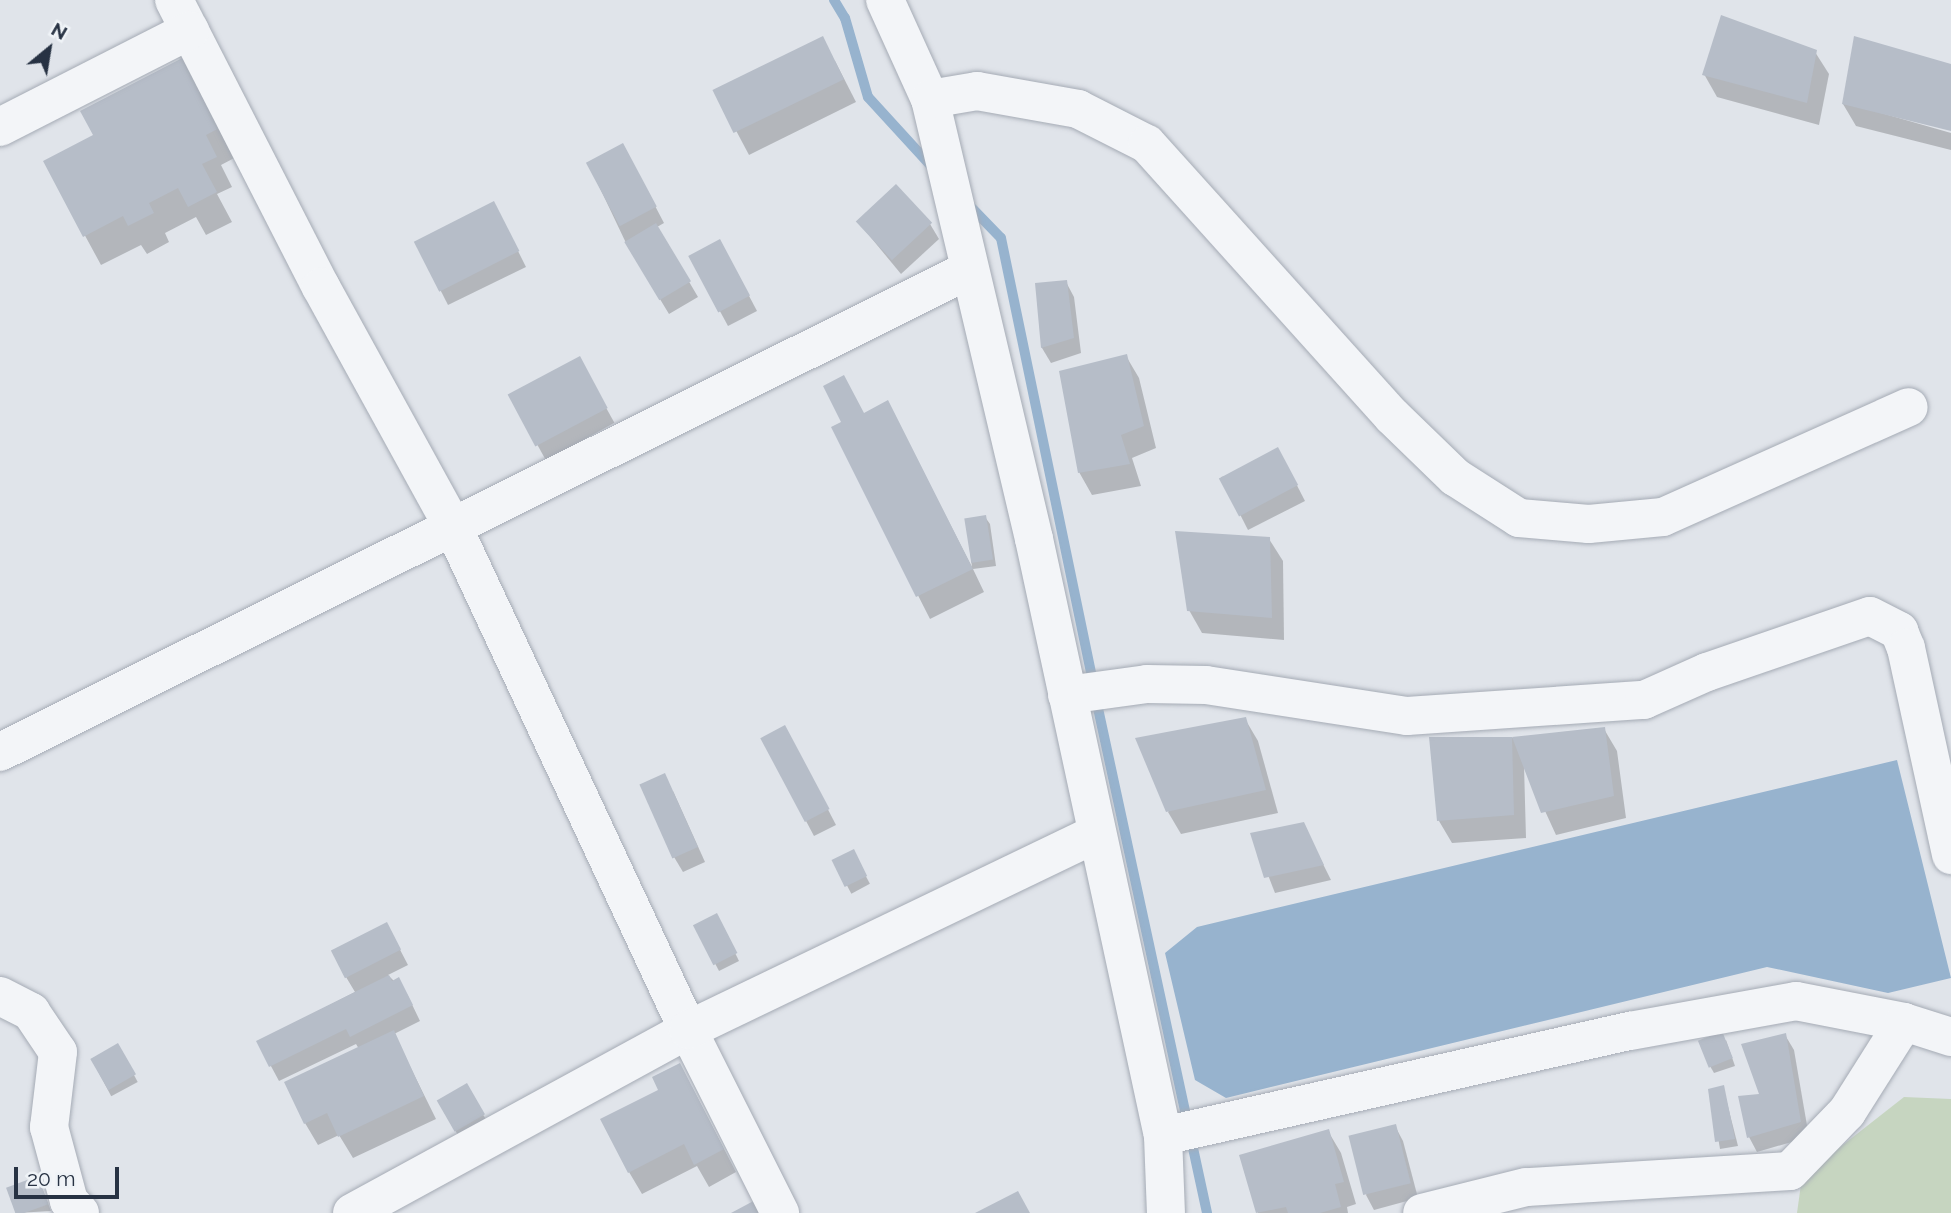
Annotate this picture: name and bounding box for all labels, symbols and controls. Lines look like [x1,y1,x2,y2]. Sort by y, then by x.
north arrow [14,14,84,84]
text: N [48,18,71,44]
scale bar [18,1154,122,1198]
text: 20 m [27,1166,75,1191]

